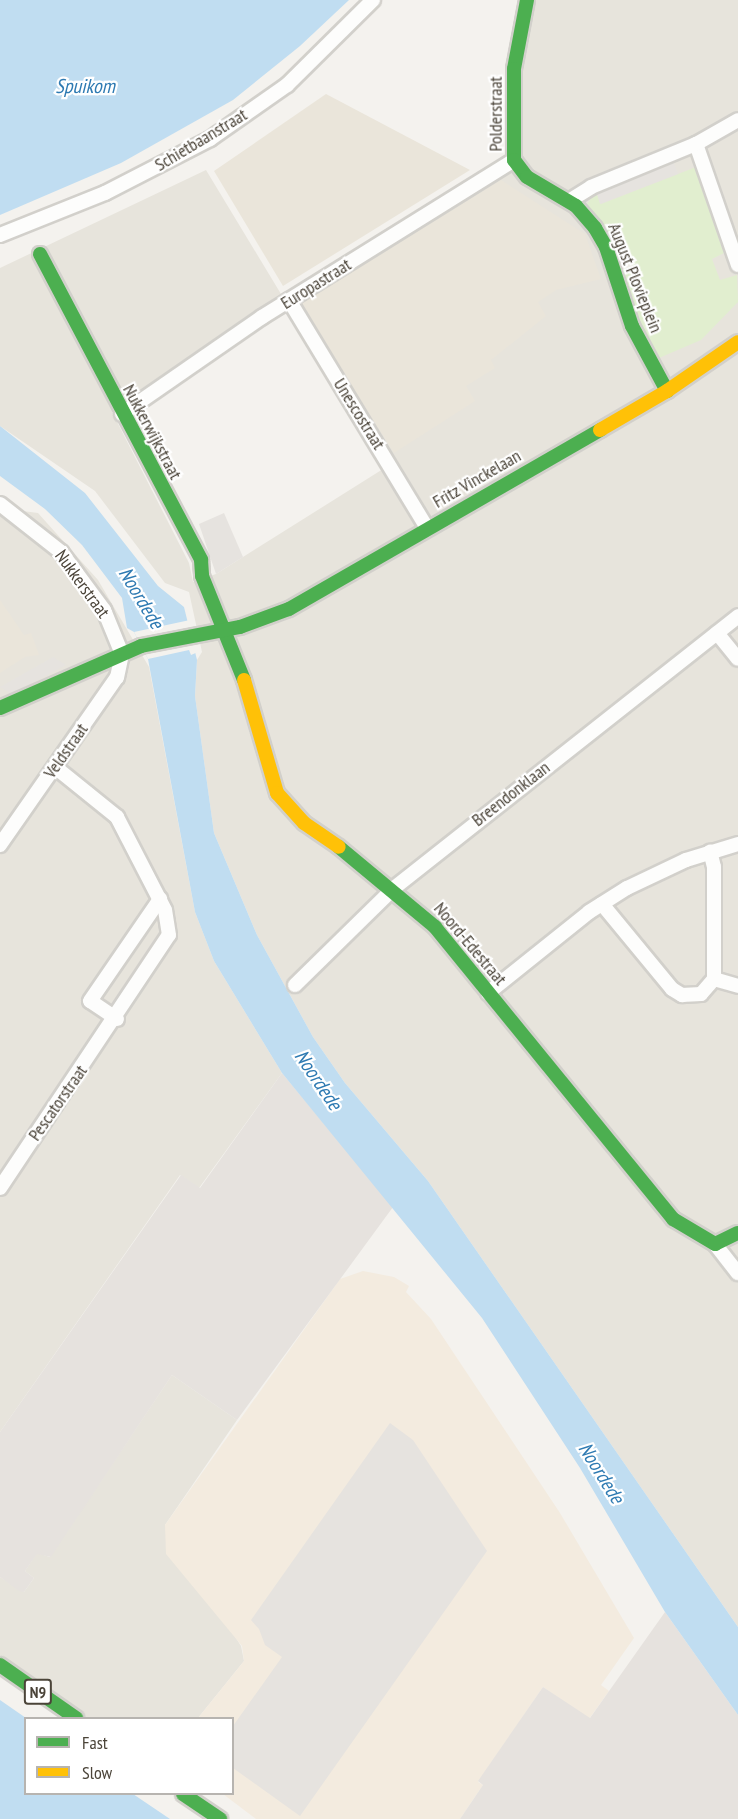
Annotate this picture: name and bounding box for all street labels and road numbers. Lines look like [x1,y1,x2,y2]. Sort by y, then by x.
street label: Polderstraat [485,76,507,152]
street label: Schietbaanstraat [151,104,251,176]
street label: August Plovieplein [603,220,667,336]
street label: Europastraat [277,254,355,314]
street label: Unescostraat [329,374,389,454]
street label: Nukkerwijkstraat [118,381,186,483]
street label: Fritz Vinckelaan [429,445,525,513]
street label: Nukkerstraat [50,546,114,622]
street label: Veldstraat [39,719,93,783]
street label: Breendonklaan [468,757,554,831]
street label: Noord-Edestraat [429,898,511,990]
street label: Pescatorstraat [24,1061,92,1145]
road number: N9 [23,1679,53,1705]

